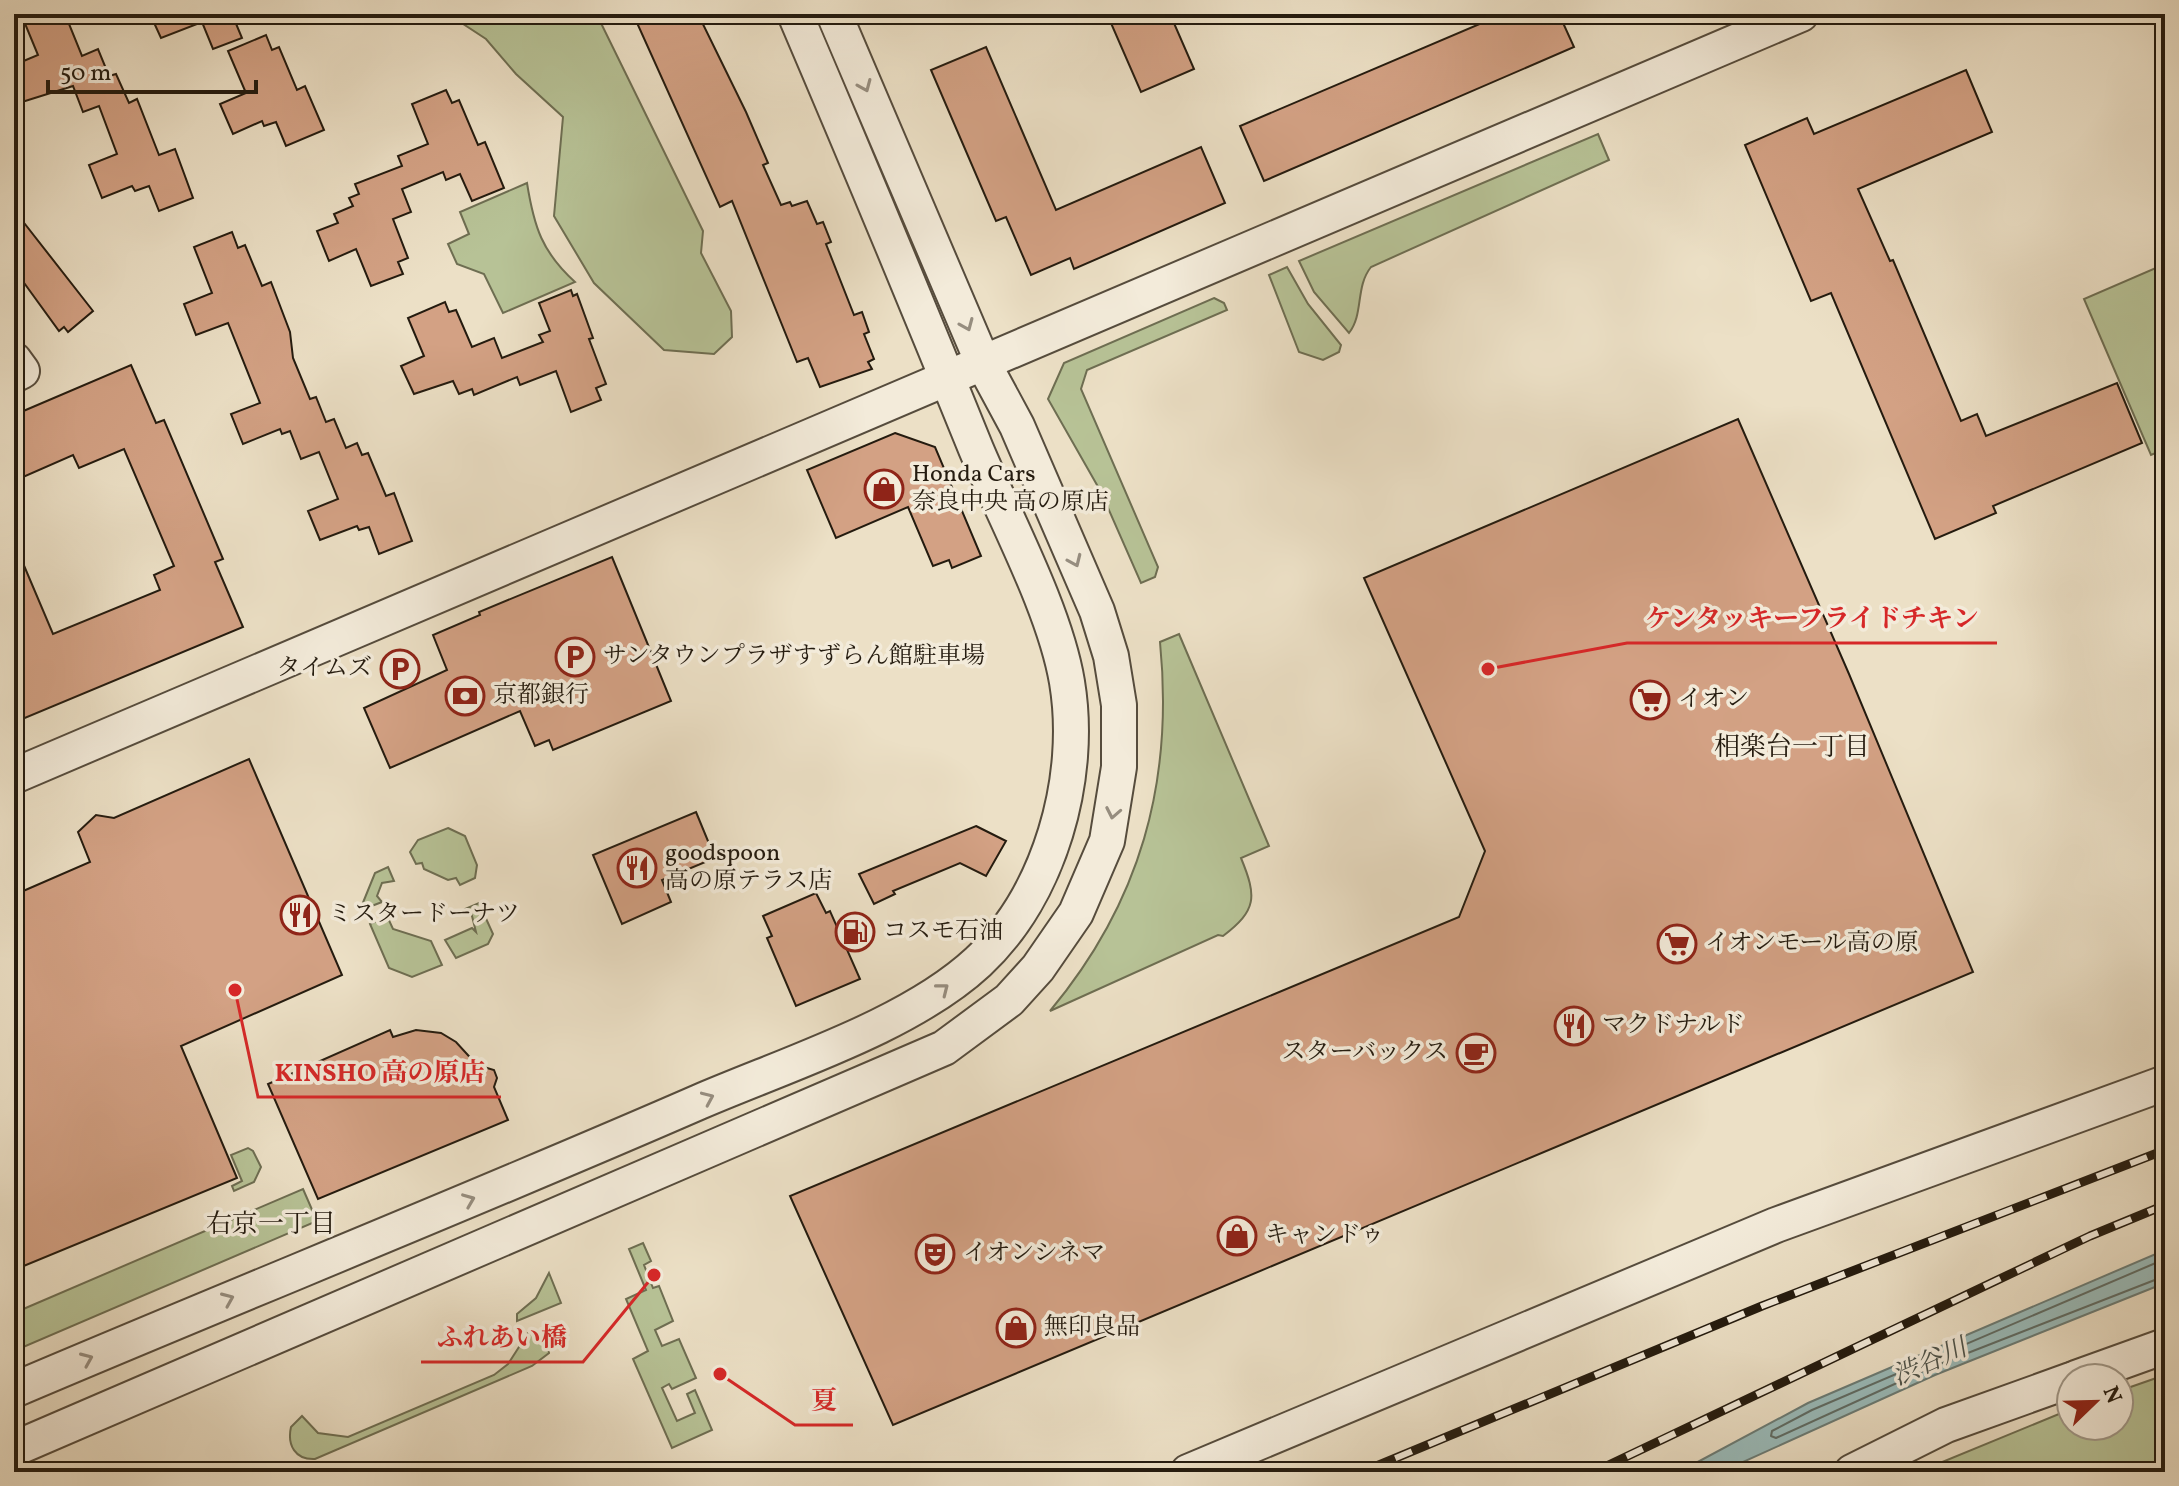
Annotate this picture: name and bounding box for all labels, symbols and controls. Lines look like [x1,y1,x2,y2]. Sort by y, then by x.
scale bar [48,44,256,94]
text: 50 m [60,57,112,91]
one-way arrow [856,78,872,92]
one-way arrow [958,317,974,331]
place label: Honda Cars 奈良中央 高の原店 [912,458,1109,520]
shop icon: Honda Cars 奈良中央 高の原店 [863,468,905,510]
one-way arrow [1065,553,1081,567]
callout: ケンタッキーフライドチキン [1627,593,1997,643]
text: ケンタッキーフライドチキン [1645,602,1979,638]
parking icon: サンタウンプラザすずらん館駐車場 [554,636,596,678]
place label: サンタウンプラザすずらん館駐車場 [603,640,985,674]
parking icon: タイムズ [379,648,421,690]
place label: タイムズ [276,652,372,686]
bank icon: 京都銀行 [444,675,486,717]
place label: 京都銀行 [493,679,589,713]
supermarket icon: イオン [1629,679,1671,721]
place label: イオン [1678,683,1749,717]
district label: 相楽台一丁目 [1714,730,1870,766]
one-way arrow [1105,806,1122,820]
place label: goodspoon 高の原テラス店 [665,837,832,899]
restaurant icon: goodspoon 高の原テラス店 [616,847,658,889]
restaurant icon: ミスタードーナツ [279,894,321,936]
place label: ミスタードーナツ [328,898,520,932]
fuel station icon: コスモ石油 [834,911,876,953]
place label: コスモ石油 [883,915,1003,949]
supermarket icon: イオンモール高の原 [1656,923,1698,965]
place label: イオンモール高の原 [1705,927,1919,961]
one-way arrow [934,985,949,999]
restaurant icon: マクドナルド [1553,1005,1595,1047]
place label: マクドナルド [1602,1009,1745,1043]
cafe icon: スターバックス [1455,1032,1497,1074]
place label: スターバックス [1281,1036,1448,1070]
callout: KINSHO 高の原店 [258,1047,501,1097]
text: KINSHO 高の原店 [274,1056,486,1092]
one-way arrow [700,1092,714,1108]
one-way arrow [460,1193,475,1209]
district label: 右京一丁目 [206,1207,336,1243]
shop icon: キャンドゥ [1216,1215,1258,1257]
place label: キャンドゥ [1265,1219,1384,1253]
theatre icon: イオンシネマ [914,1233,956,1275]
place label: イオンシネマ [963,1237,1105,1271]
one-way arrow [220,1293,235,1309]
shop icon: 無印良品 [995,1307,1037,1349]
place label: 無印良品 [1044,1311,1140,1345]
callout: ふれあい橋 [421,1312,583,1362]
text: ふれあい橋 [437,1321,567,1357]
water label: 渋谷川 [1887,1329,1976,1395]
one-way arrow [79,1353,93,1369]
north arrow [2055,1362,2135,1442]
callout: 夏 [795,1375,853,1425]
text: N [2094,1382,2129,1409]
text: 夏 [811,1384,837,1420]

